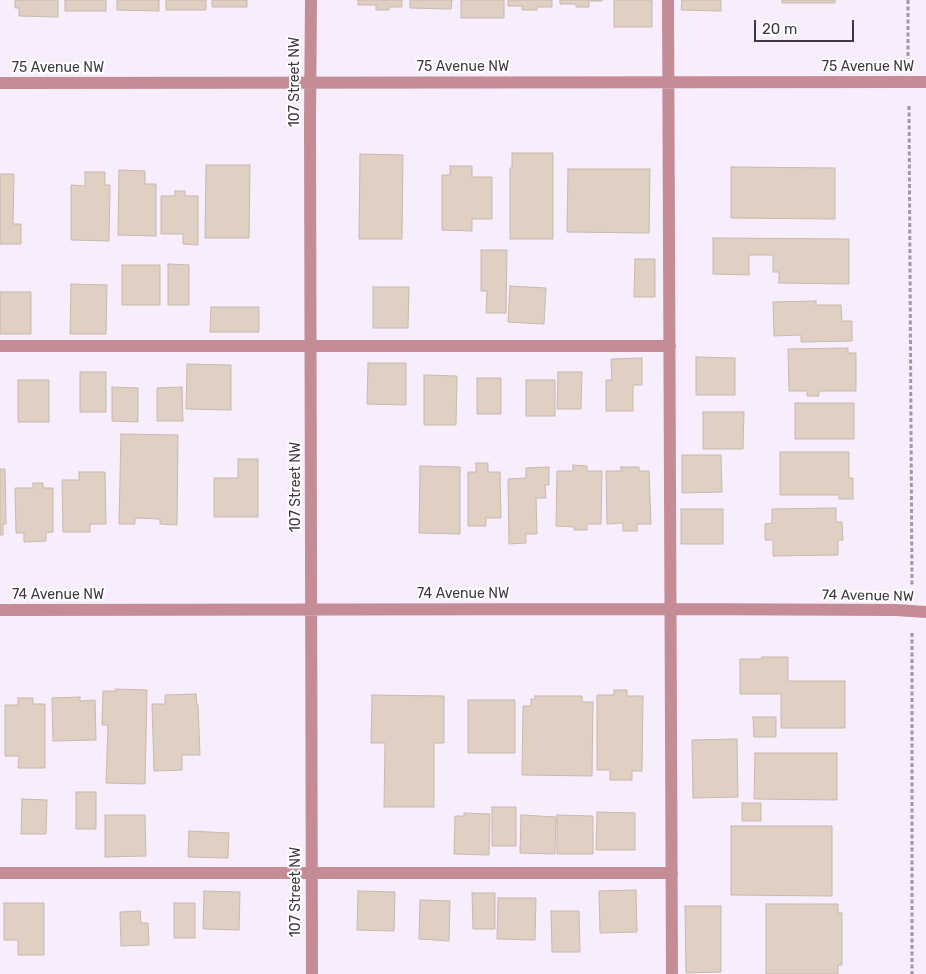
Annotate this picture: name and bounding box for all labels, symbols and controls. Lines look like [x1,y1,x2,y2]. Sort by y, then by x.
scale bar [756,10,856,42]
text: 20 m [762,20,797,38]
street label: 107 Street NW [287,37,303,127]
street label: 75 Avenue NW [417,59,509,75]
street label: 75 Avenue NW [822,59,914,75]
street label: 75 Avenue NW [12,60,104,76]
street label: 107 Street NW [288,442,304,532]
street label: 74 Avenue NW [417,586,509,602]
street label: 74 Avenue NW [12,587,104,603]
street label: 74 Avenue NW [822,587,914,605]
street label: 107 Street NW [288,847,304,937]

